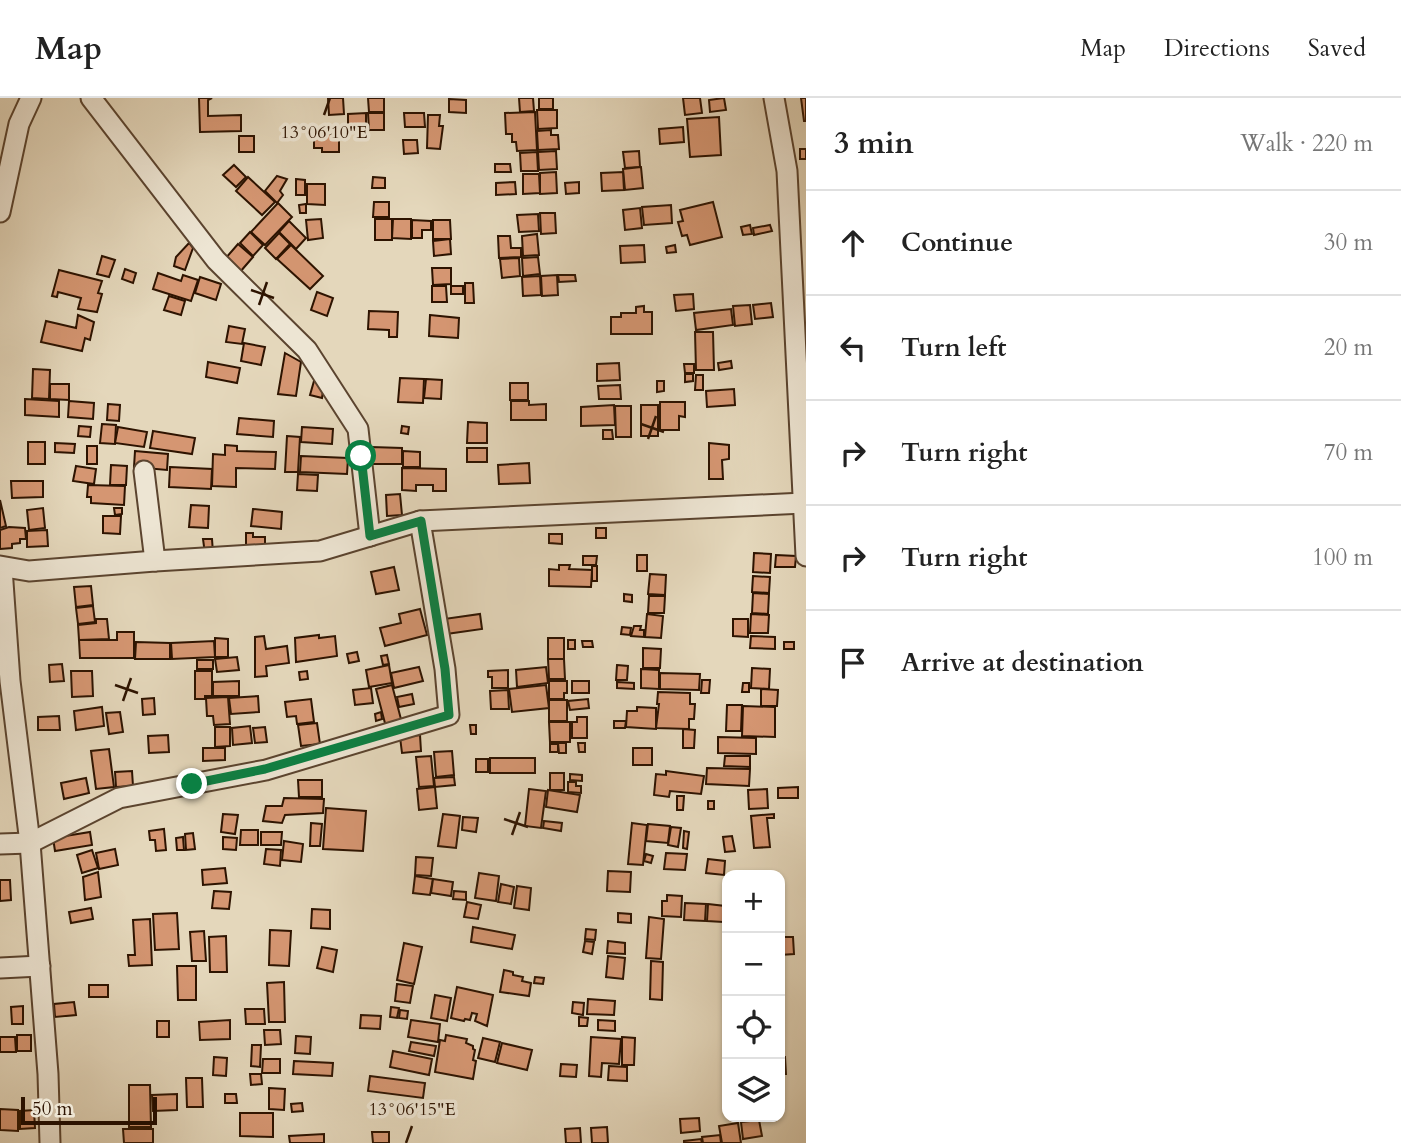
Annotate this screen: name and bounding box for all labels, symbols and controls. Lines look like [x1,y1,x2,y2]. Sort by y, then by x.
text: Map [35,26,102,71]
text: Map [1080,32,1126,65]
text: Directions [1164,32,1270,65]
text: Saved [1308,32,1366,65]
text: 13°06'10"E [280,120,368,145]
text: 3 min [834,123,914,164]
text: Walk · 220 m [1240,128,1373,159]
icon: ahead [834,224,872,262]
text: Continue [901,225,1013,260]
text: 30 m [1324,227,1373,258]
icon: left [834,329,872,367]
text: Turn left [901,330,1006,365]
text: 20 m [1324,332,1373,363]
icon: right [834,434,872,472]
text: Turn right [901,435,1028,470]
text: 70 m [1324,437,1373,468]
route start [345,440,376,471]
icon: right [834,539,872,577]
text: Turn right [901,540,1028,575]
text: 100 m [1312,542,1373,573]
icon: arrive [834,644,872,682]
text: Arrive at destination [901,645,1144,680]
route end [176,768,207,799]
map controls [722,870,785,1122]
button: + [722,870,785,933]
button: − [722,933,785,996]
button: locate [722,996,785,1059]
button: layers [722,1059,785,1122]
scale bar [21,1094,158,1126]
text: 50 m [32,1096,73,1122]
text: 13°06'15"E [368,1097,456,1122]

